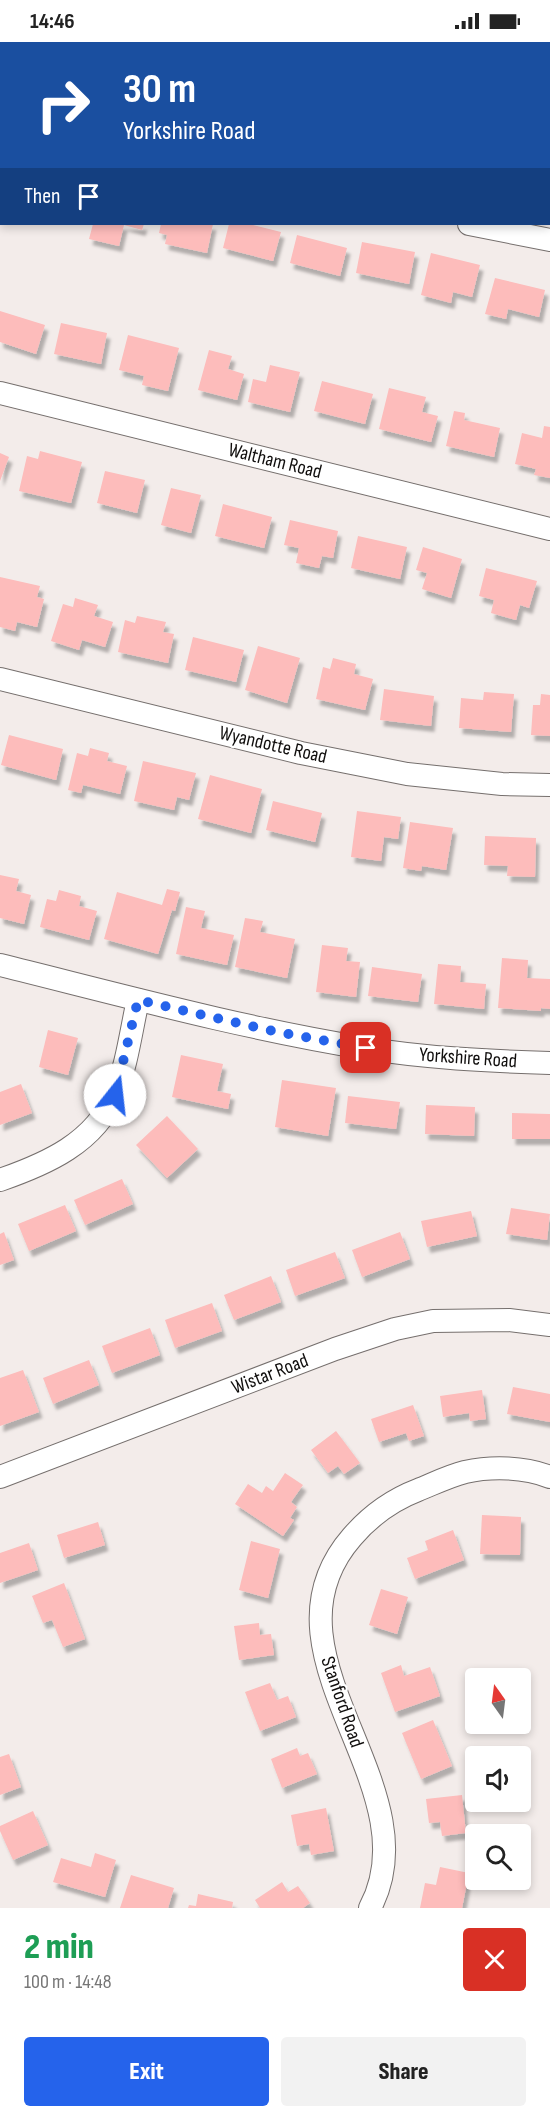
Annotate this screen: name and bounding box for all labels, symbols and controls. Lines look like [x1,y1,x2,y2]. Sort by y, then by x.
text: 14:46 [30,8,75,35]
text: 30 m [123,64,196,115]
icon: right [24,66,102,144]
text: Yorkshire Road [123,115,256,147]
icon: arrive [72,180,105,213]
text: Then [24,183,60,210]
street label: Waltham Road [226,438,324,484]
street label: Wyandotte Road [217,721,329,769]
pin [340,1022,391,1073]
icon: arrive [349,1031,382,1064]
street label: Yorkshire Road [418,1043,518,1073]
position arrow [83,1063,147,1127]
street label: Wistar Road [228,1348,312,1400]
street label: Stanford Road [315,1653,369,1751]
north arrow [465,1668,531,1734]
map controls [465,1668,531,1890]
button: sound [465,1746,531,1812]
button: search [465,1824,531,1890]
text: 2 min [24,1926,94,1969]
button: close [463,1928,526,1991]
text: 100 m · 14:48 [24,1970,112,1994]
button: Exit [24,2037,269,2106]
button: Share [281,2037,526,2106]

